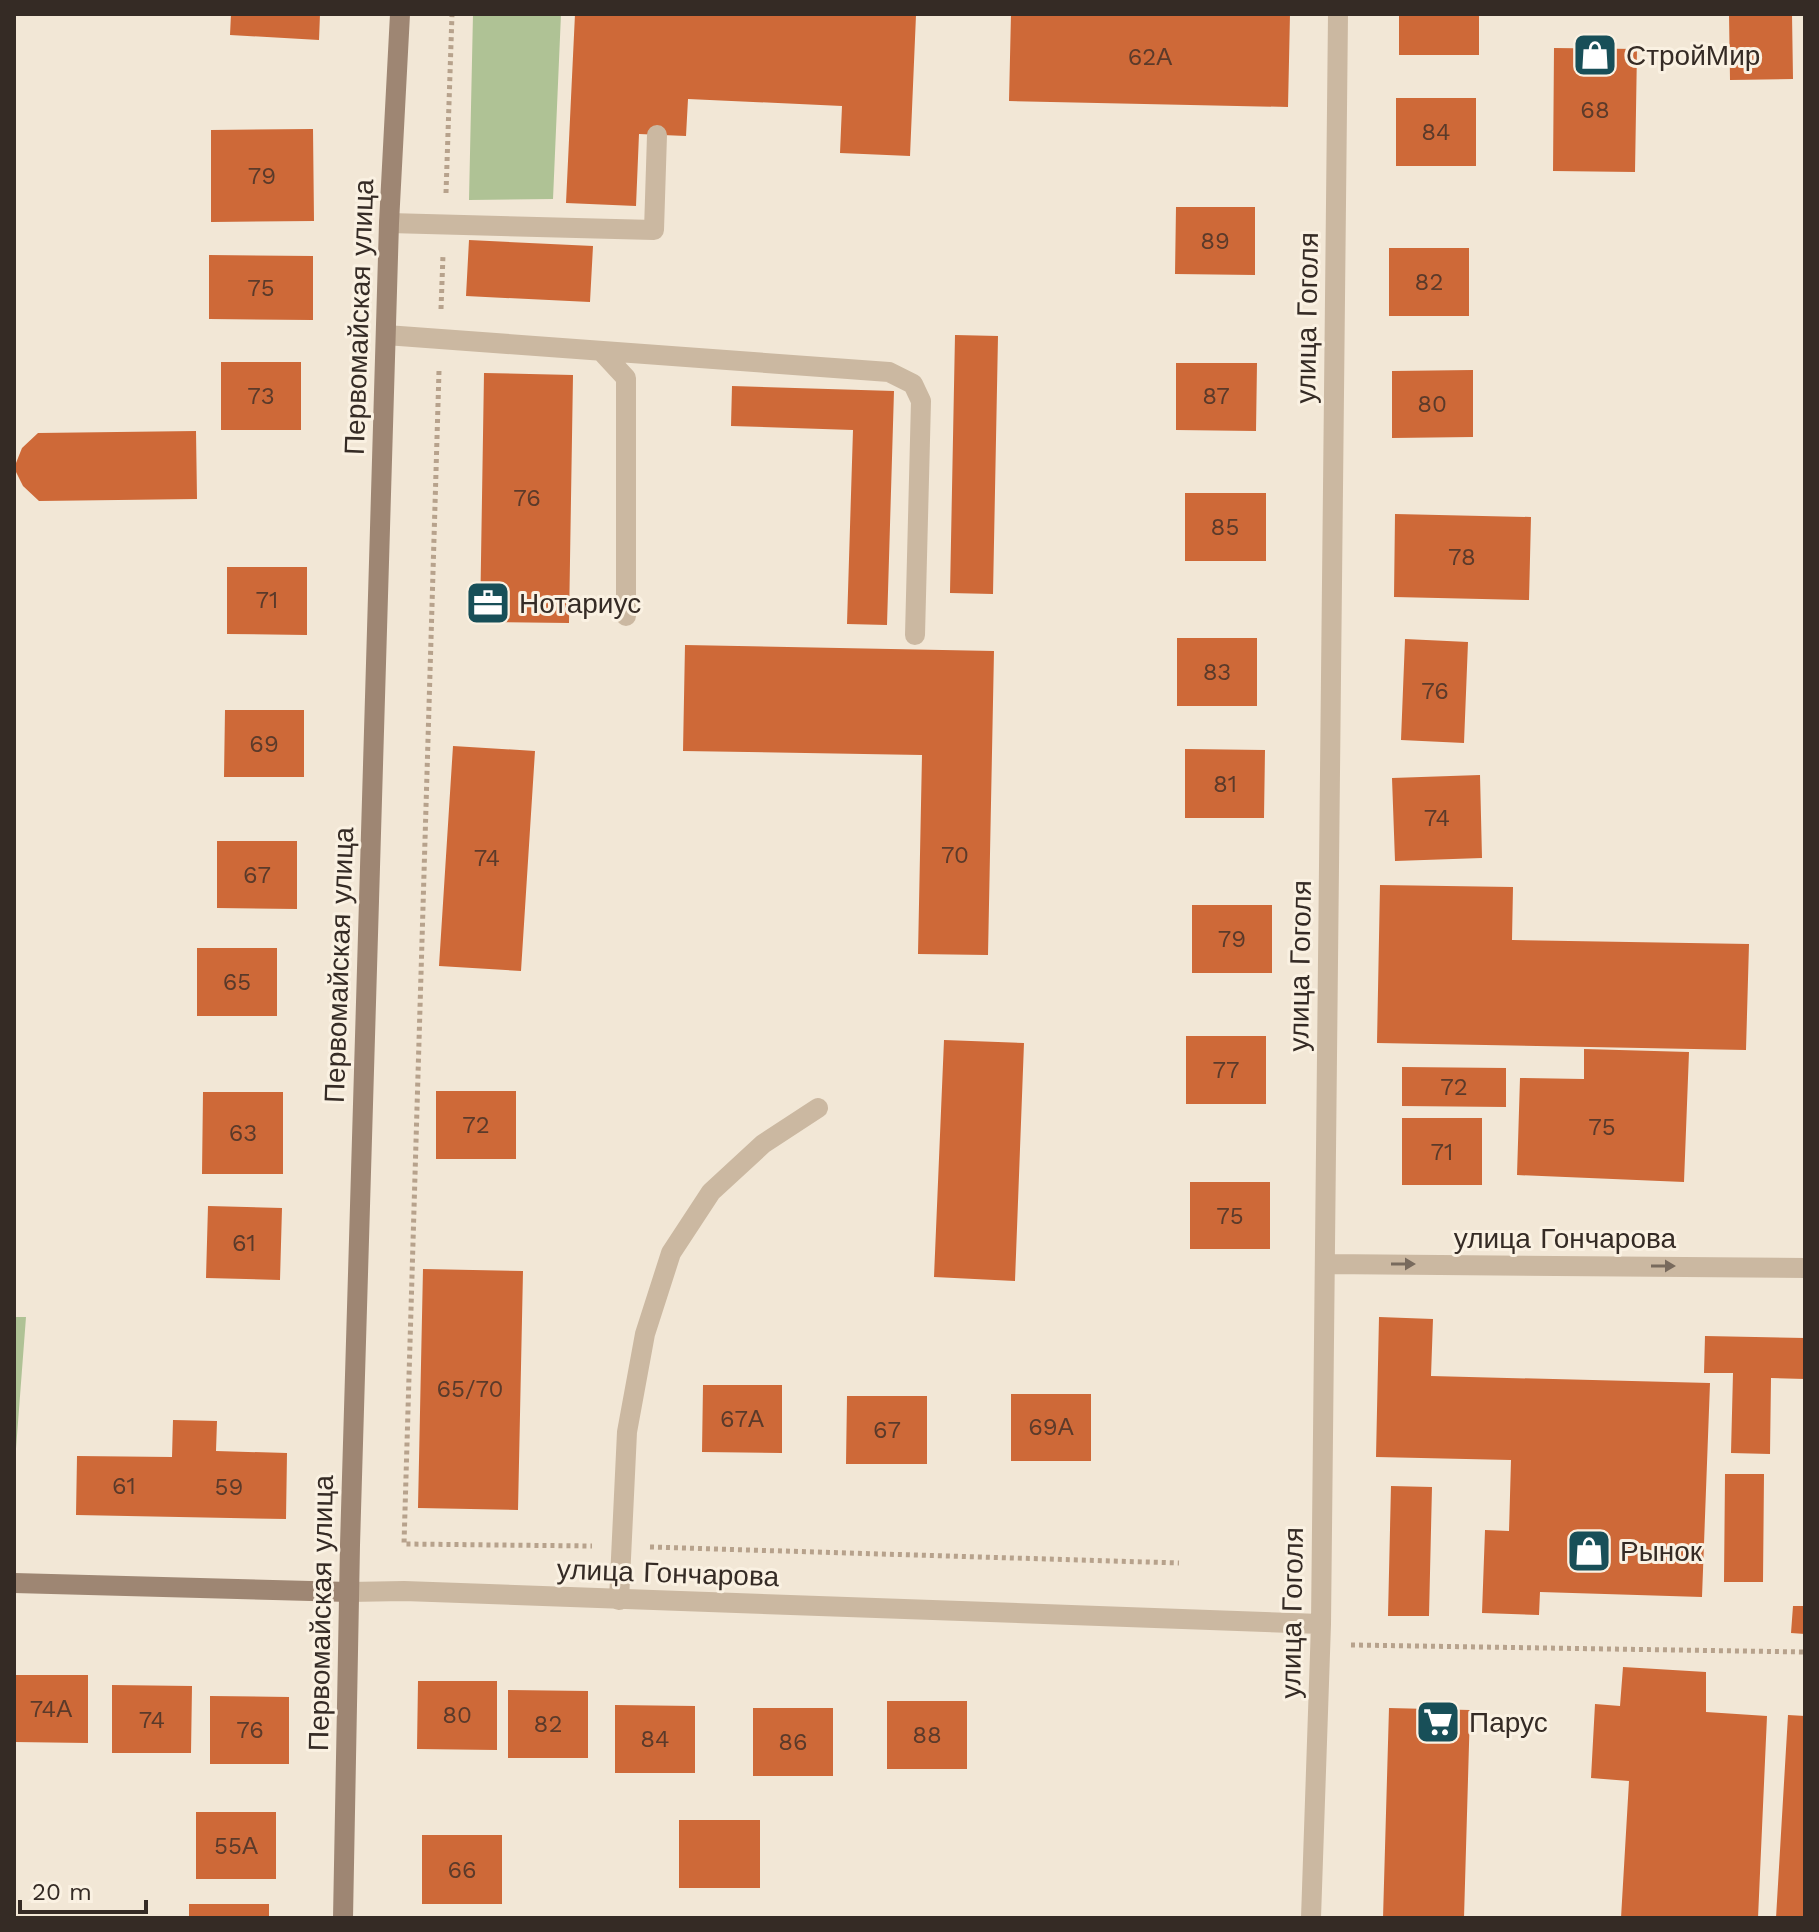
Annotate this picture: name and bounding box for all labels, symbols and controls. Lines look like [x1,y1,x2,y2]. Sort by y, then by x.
shop icon: СтройМир [1571,31,1619,79]
place label: СтройМир [1626,39,1760,72]
house number: 62А [1128,43,1172,71]
house number: 68 [1580,96,1610,124]
house number: 84 [1421,118,1451,146]
house number: 79 [248,162,276,190]
street label: Первомайская улица [338,178,380,455]
house number: 89 [1200,227,1230,255]
street label: улица Гоголя [1289,232,1325,404]
house number: 82 [1415,268,1443,296]
house number: 75 [247,274,275,302]
house number: 73 [247,382,275,410]
house number: 87 [1202,382,1230,410]
house number: 80 [1417,390,1447,418]
house number: 76 [513,484,541,512]
house number: 85 [1211,513,1239,541]
house number: 78 [1448,543,1476,571]
office icon: Нотариус [464,579,512,627]
house number: 71 [256,586,278,614]
place label: Нотариус [519,587,641,620]
house number: 83 [1203,658,1231,686]
house number: 76 [1421,677,1449,705]
house number: 69 [249,730,279,758]
house number: 81 [1213,770,1237,798]
house number: 74 [1424,804,1450,832]
street label: Первомайская улица [318,826,360,1103]
house number: 70 [941,841,969,869]
house number: 74 [474,844,500,872]
house number: 67 [243,861,271,889]
street label: улица Гоголя [1282,880,1318,1052]
house number: 79 [1218,925,1246,953]
house number: 65 [223,968,251,996]
house number: 77 [1213,1056,1239,1084]
house number: 72 [1440,1073,1468,1101]
house number: 72 [462,1111,490,1139]
house number: 75 [1588,1113,1616,1141]
house number: 63 [229,1119,257,1147]
house number: 71 [1431,1138,1453,1166]
house number: 75 [1216,1202,1244,1230]
street label: улица Гончарова [1454,1222,1677,1255]
house number: 61 [232,1229,256,1257]
one-way arrow [1391,1258,1416,1271]
one-way arrow [1651,1260,1676,1273]
house number: 65/70 [437,1375,503,1403]
house number: 67А [720,1405,764,1433]
house number: 69А [1028,1413,1074,1441]
house number: 67 [873,1416,901,1444]
house number: 61 [112,1472,136,1500]
house number: 59 [215,1473,243,1501]
street label: Первомайская улица [302,1474,340,1751]
street label: улица Гоголя [1274,1527,1310,1699]
shop icon: Рынок [1565,1527,1613,1575]
place label: Рынок [1620,1535,1703,1568]
street label: улица Гончарова [556,1553,780,1593]
house number: 74А [30,1695,72,1723]
supermarket icon: Парус [1414,1698,1462,1746]
house number: 80 [442,1701,472,1729]
house number: 74 [139,1706,165,1734]
place label: Парус [1469,1706,1548,1739]
house number: 82 [534,1710,562,1738]
house number: 76 [236,1716,264,1744]
house number: 88 [912,1721,942,1749]
house number: 84 [640,1725,670,1753]
house number: 86 [778,1728,808,1756]
house number: 55А [214,1832,258,1860]
house number: 66 [447,1856,477,1884]
scale bar [20,1864,146,1914]
text: 20 m [32,1878,92,1906]

